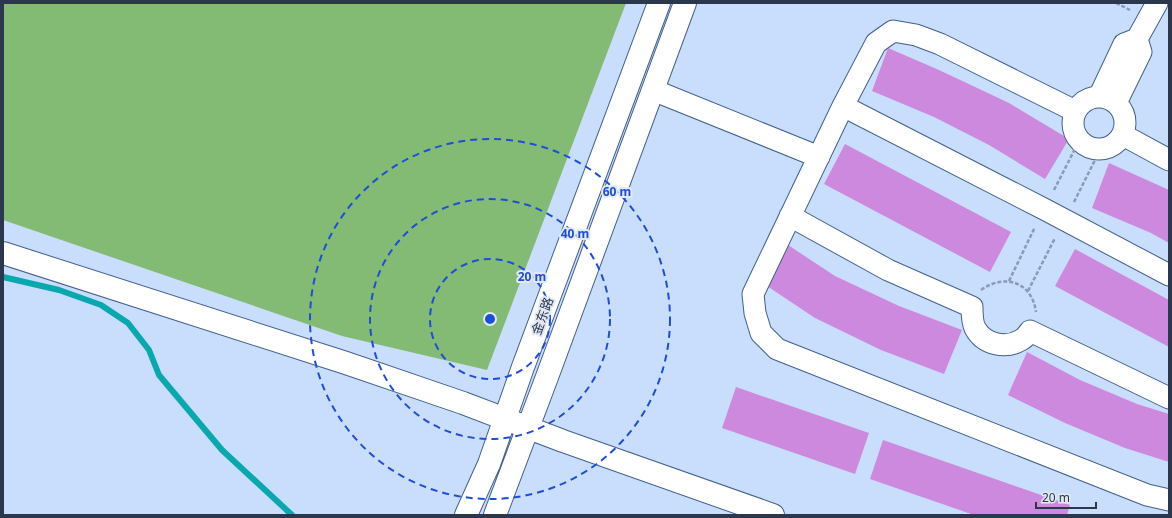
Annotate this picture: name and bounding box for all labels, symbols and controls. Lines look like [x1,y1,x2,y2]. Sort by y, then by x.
text: 60 m [603,183,631,200]
text: 40 m [561,225,589,242]
text: 20 m [518,268,546,285]
street label: 金东路 [527,295,557,337]
centre of rings [483,312,497,326]
scale bar [1036,484,1096,510]
text: 20 m [1042,489,1070,506]

